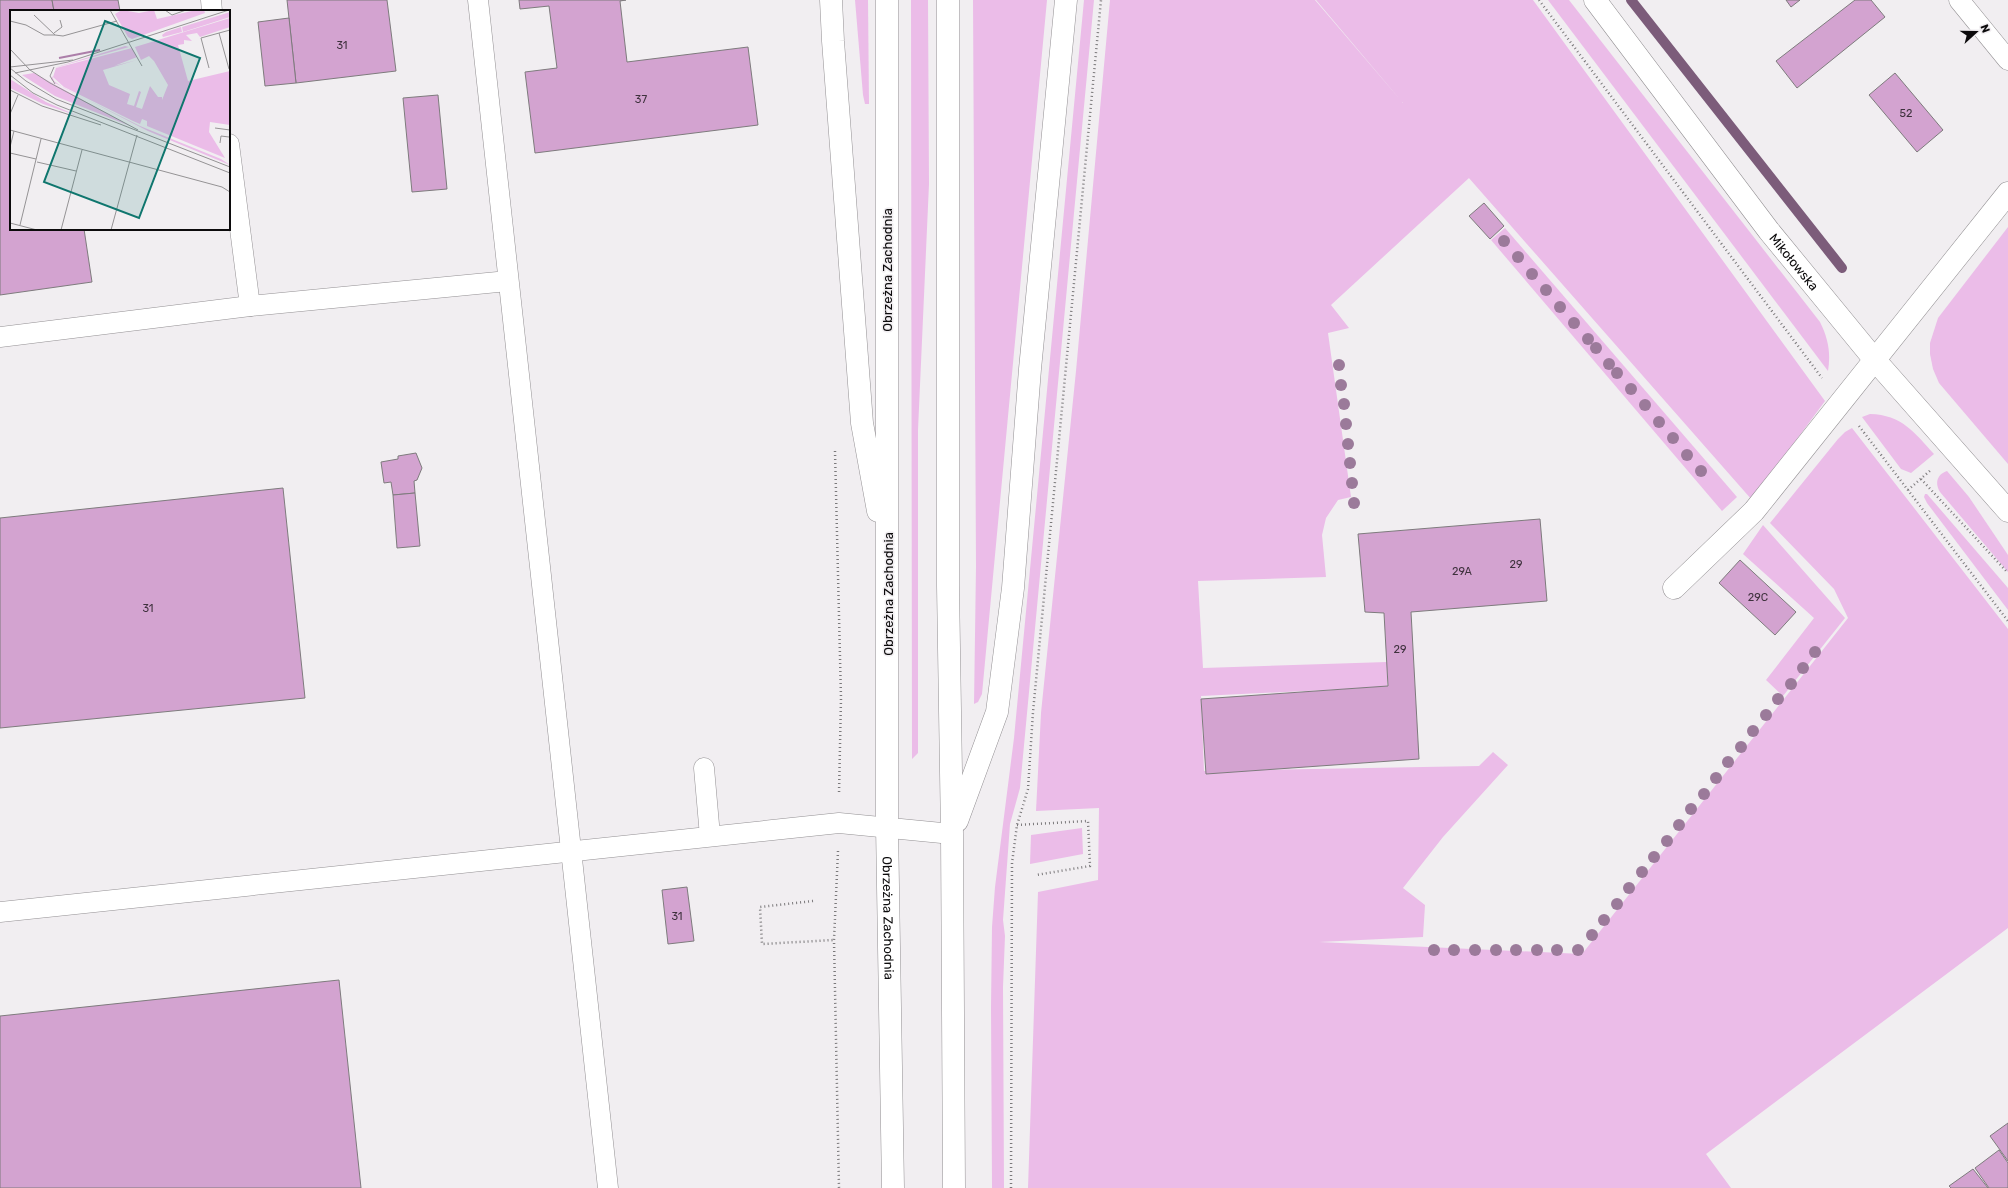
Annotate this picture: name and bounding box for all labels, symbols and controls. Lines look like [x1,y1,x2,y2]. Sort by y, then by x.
inset map [10,10,230,230]
north arrow [1956,12,1996,52]
text: N [1977,23,1992,35]
house number: 31 [336,39,348,52]
house number: 37 [635,93,647,106]
house number: 52 [1900,107,1913,120]
street label: Obrzeżna Zachodnia [880,208,895,332]
street label: Mikołowska [1767,230,1822,293]
street label: Obrzeżna Zachodnia [881,532,896,656]
house number: 29 [1510,558,1522,571]
house number: 29A [1452,565,1473,578]
house number: 29C [1748,591,1768,604]
house number: 31 [142,602,154,615]
house number: 29 [1394,643,1406,656]
street label: Obrzeżna Zachodnia [880,856,897,980]
house number: 31 [671,910,683,923]

